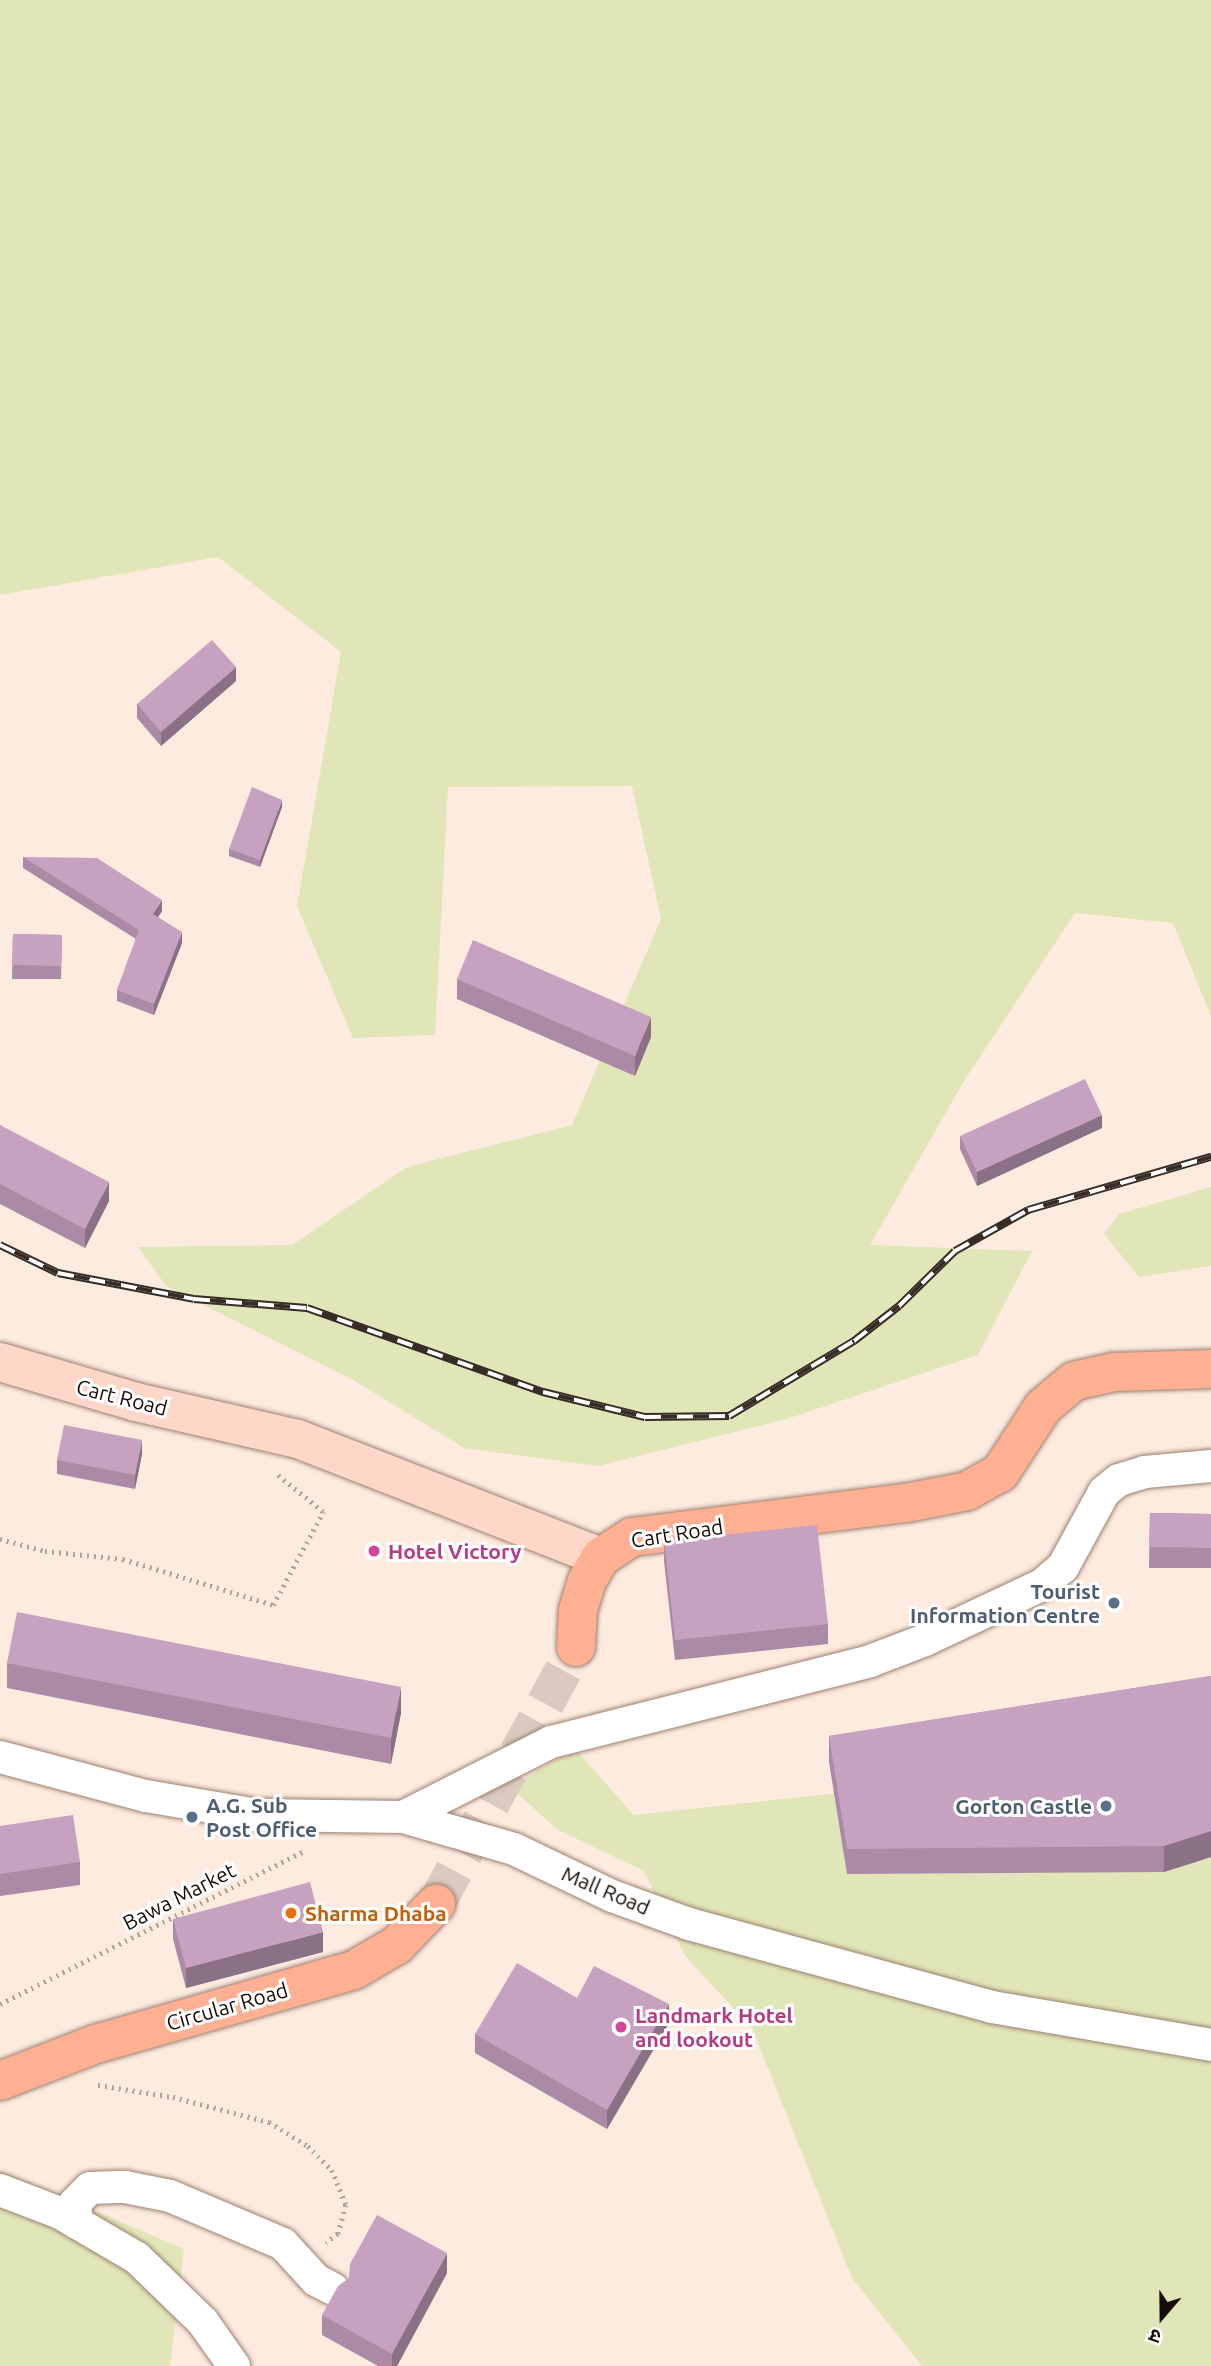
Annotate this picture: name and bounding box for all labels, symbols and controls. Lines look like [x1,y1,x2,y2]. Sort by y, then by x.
street label: Cart Road [74,1374,170,1420]
street label: Cart Road [629,1513,725,1553]
place label: Hotel Victory [388,1538,521,1564]
marker: Hotel Victory [366,1543,382,1559]
place label: Tourist Information Centre [910,1578,1100,1628]
marker: Tourist Information Centre [1106,1595,1122,1611]
place label: A.G. Sub Post Office [206,1792,317,1842]
place label: Gorton Castle [955,1793,1092,1819]
marker: Gorton Castle [1098,1798,1114,1814]
marker: A.G. Sub Post Office [184,1809,200,1825]
street label: Bawa Market [118,1857,240,1935]
street label: Mall Road [558,1860,654,1920]
place label: Sharma Dhaba [305,1900,447,1926]
marker: Sharma Dhaba [283,1905,299,1921]
street label: Circular Road [163,1977,291,2035]
place label: Landmark Hotel and lookout [635,2002,793,2052]
marker: Landmark Hotel and lookout [613,2019,629,2035]
north arrow [1127,2282,1197,2352]
text: उ [1146,2324,1164,2349]

